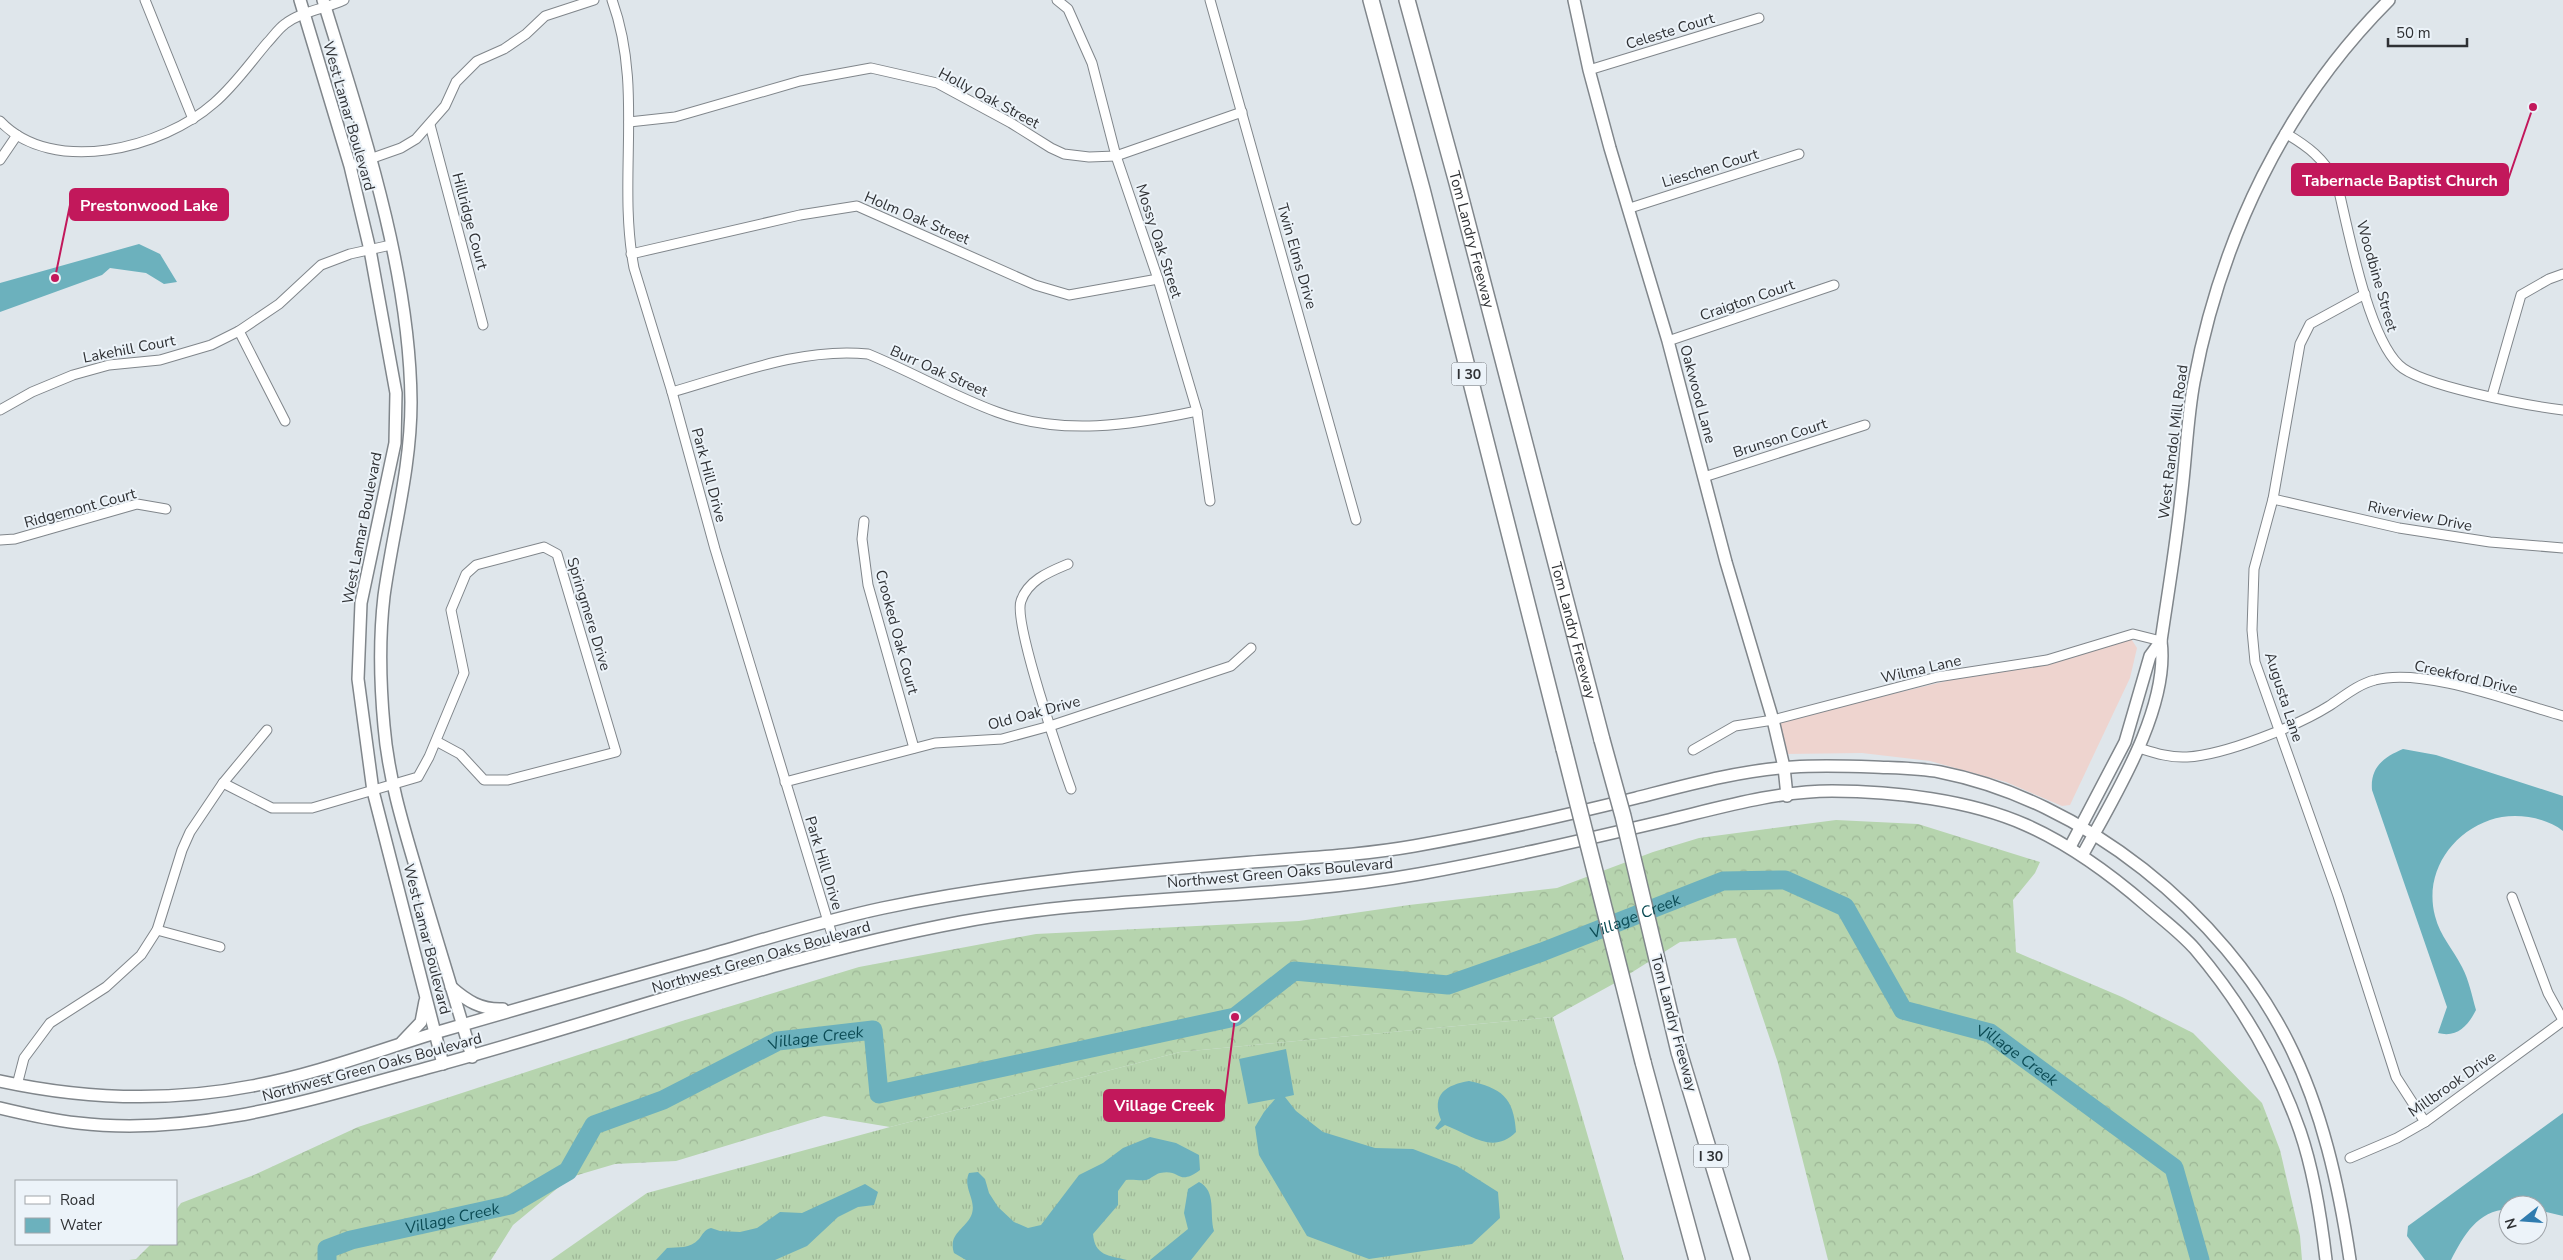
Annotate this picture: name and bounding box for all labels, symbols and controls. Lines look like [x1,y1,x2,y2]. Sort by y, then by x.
street label: Celeste Court [1623,8,1717,54]
scale bar [2388,15,2467,47]
text: 50 m [2396,23,2431,43]
street label: West Lamar Boulevard [318,39,380,193]
street label: Holly Oak Street [935,63,1044,133]
street label: Lieschen Court [1659,144,1761,192]
callout: Tabernacle Baptist Church [2292,164,2508,195]
street label: Tom Landry Freeway [1444,169,1499,310]
street label: Hillridge Court [447,170,493,272]
text: Tabernacle Baptist Church [2302,170,2498,192]
street label: Mossy Oak Street [1131,181,1187,301]
street label: Holm Oak Street [861,187,973,249]
callout: Prestonwood Lake [70,189,228,220]
text: Prestonwood Lake [80,195,218,217]
street label: Twin Elms Drive [1272,201,1322,311]
street label: Woodbine Street [2352,218,2403,335]
street label: Craigton Court [1697,274,1798,326]
street label: Lakehill Court [81,330,178,368]
street label: Burr Oak Street [887,341,992,402]
street label: Oakwood Lane [1675,343,1721,445]
road number: I 30 [1452,362,1486,386]
street label: West Randol Mill Road [2154,364,2192,520]
street label: Brunson Court [1730,413,1830,463]
street label: Park Hill Drive [687,426,731,524]
street label: West Lamar Boulevard [337,450,387,606]
street label: Ridgemont Court [22,483,139,533]
street label: Riverview Drive [2366,496,2474,536]
street label: Springmere Drive [562,555,616,673]
street label: Tom Landry Freeway [1546,560,1601,701]
street label: Crooked Oak Court [871,568,923,697]
street label: Wilma Lane [1879,650,1963,688]
street label: Augusta Lane [2260,650,2308,744]
street label: Creekford Drive [2412,655,2520,699]
street label: Old Oak Drive [986,691,1082,735]
street label: Park Hill Drive [800,814,848,912]
street label: Northwest Green Oaks Boulevard [1166,853,1394,893]
street label: West Lamar Boulevard [399,862,455,1016]
water label: Village Creek [1586,888,1685,944]
street label: Northwest Green Oaks Boulevard [649,916,873,998]
street label: Tom Landry Freeway [1646,952,1702,1094]
water label: Village Creek [1973,1020,2063,1092]
water label: Village Creek [764,1021,866,1056]
street label: Northwest Green Oaks Boulevard [260,1028,484,1106]
street label: Millbrook Drive [2404,1046,2500,1122]
callout: Village Creek [1104,1090,1224,1121]
text: Village Creek [1113,1095,1214,1117]
road number: I 30 [1694,1144,1728,1168]
legend [15,1180,178,1245]
text: Road [60,1190,95,1210]
north arrow [2498,1195,2548,1245]
water label: Village Creek [403,1197,502,1240]
text: Water [60,1215,103,1235]
text: N [2500,1216,2522,1231]

